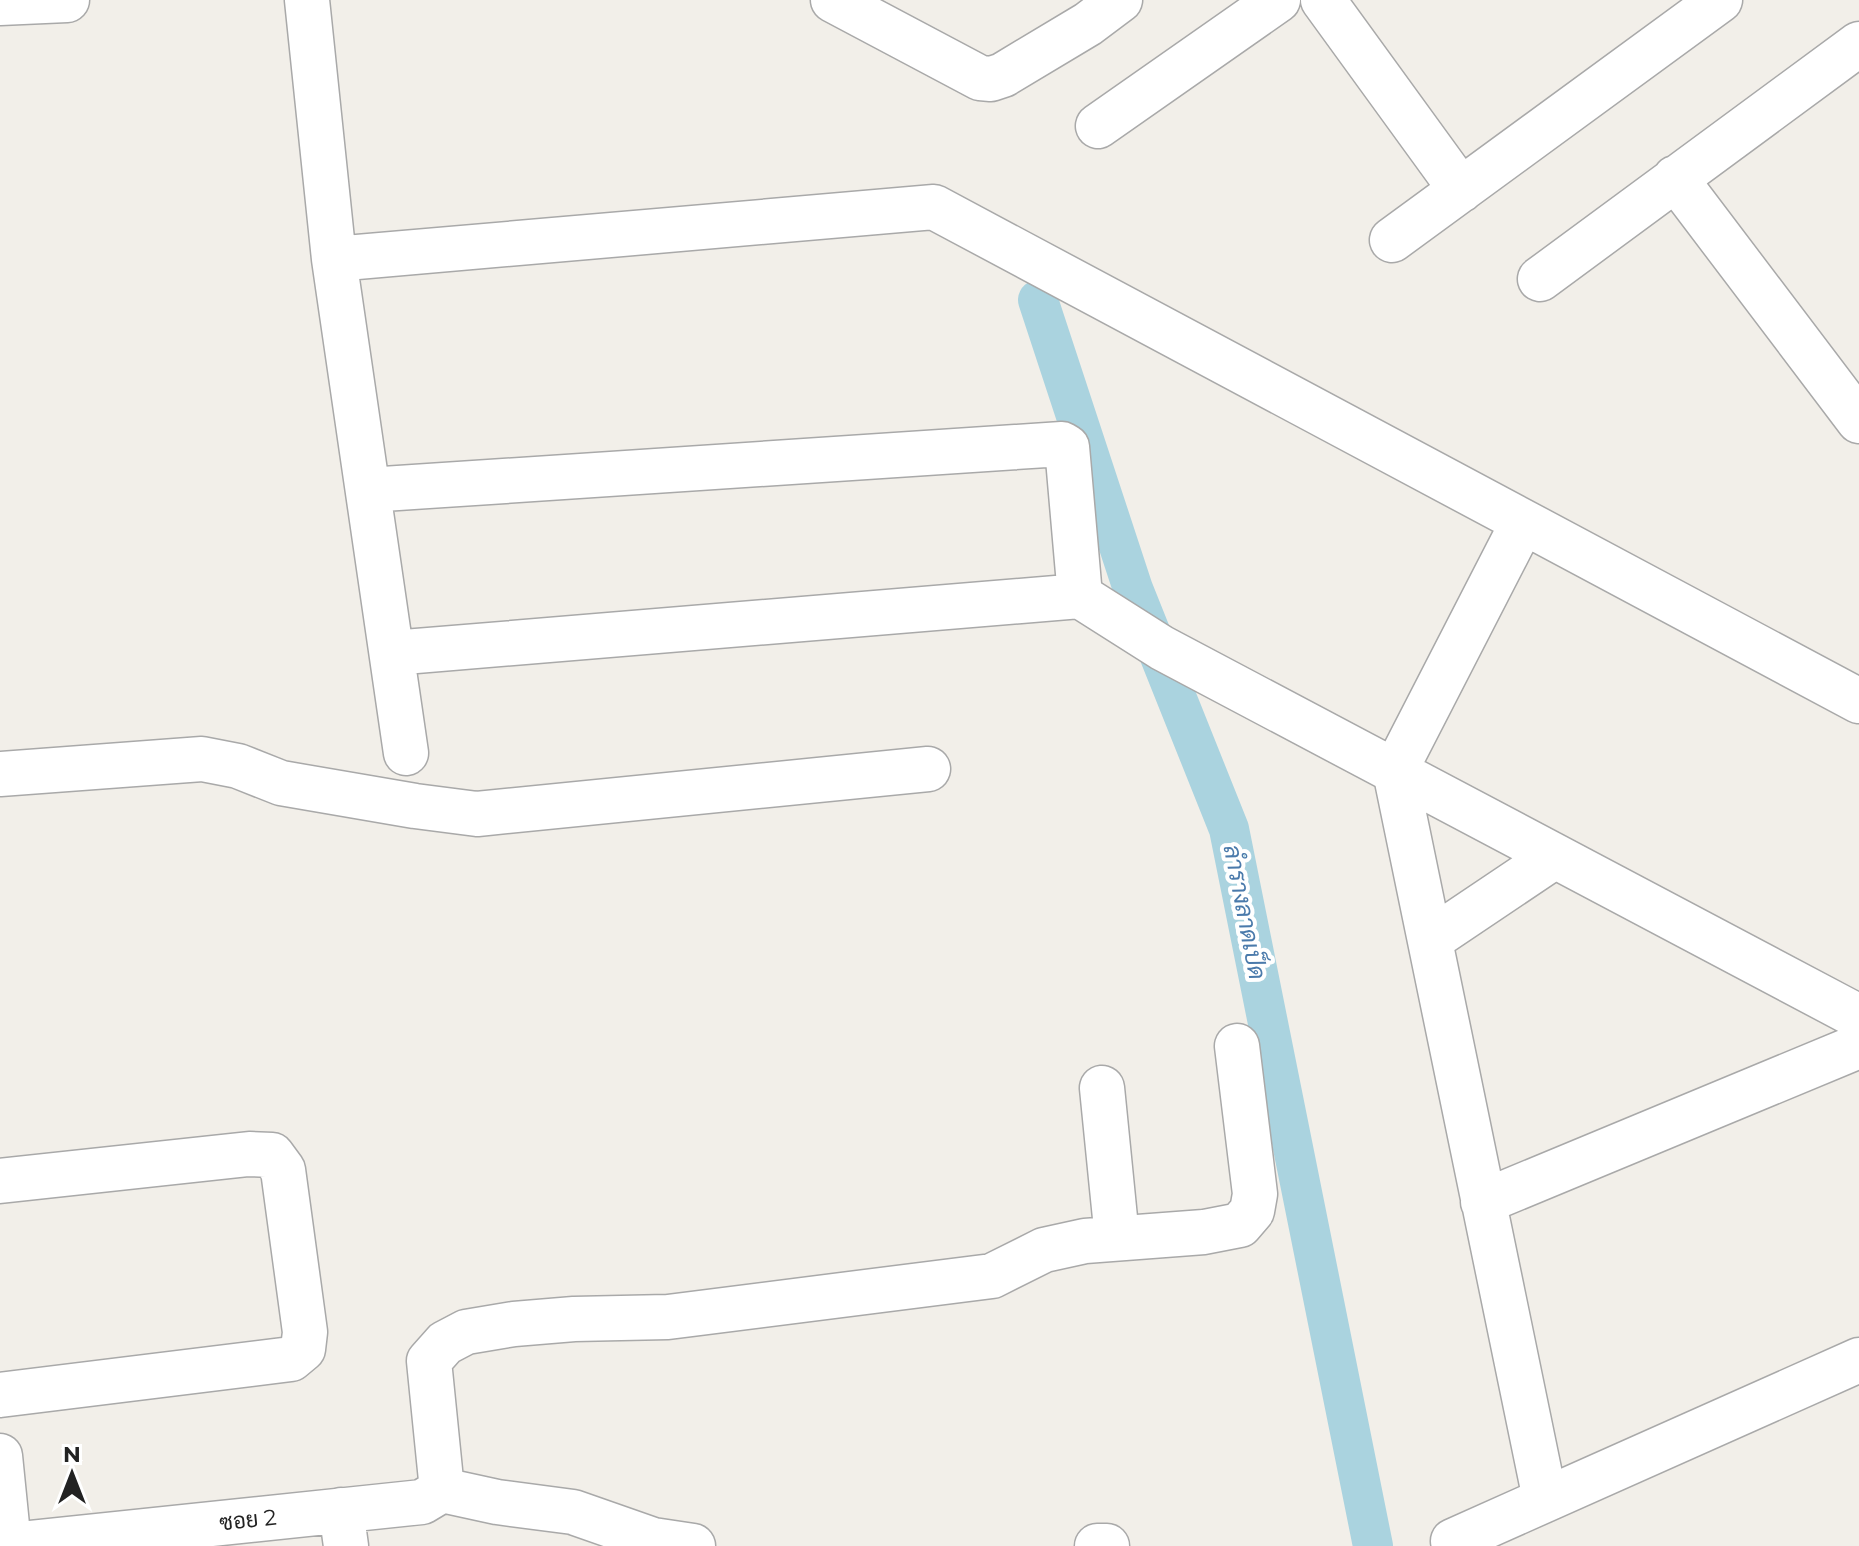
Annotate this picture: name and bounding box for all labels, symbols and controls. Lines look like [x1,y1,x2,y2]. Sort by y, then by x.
water label: ลำรางลาดเป็ด [1218,842,1273,982]
north arrow [32,1434,112,1514]
text: N [63,1441,81,1468]
street label: ซอย 2 [218,1504,278,1536]

